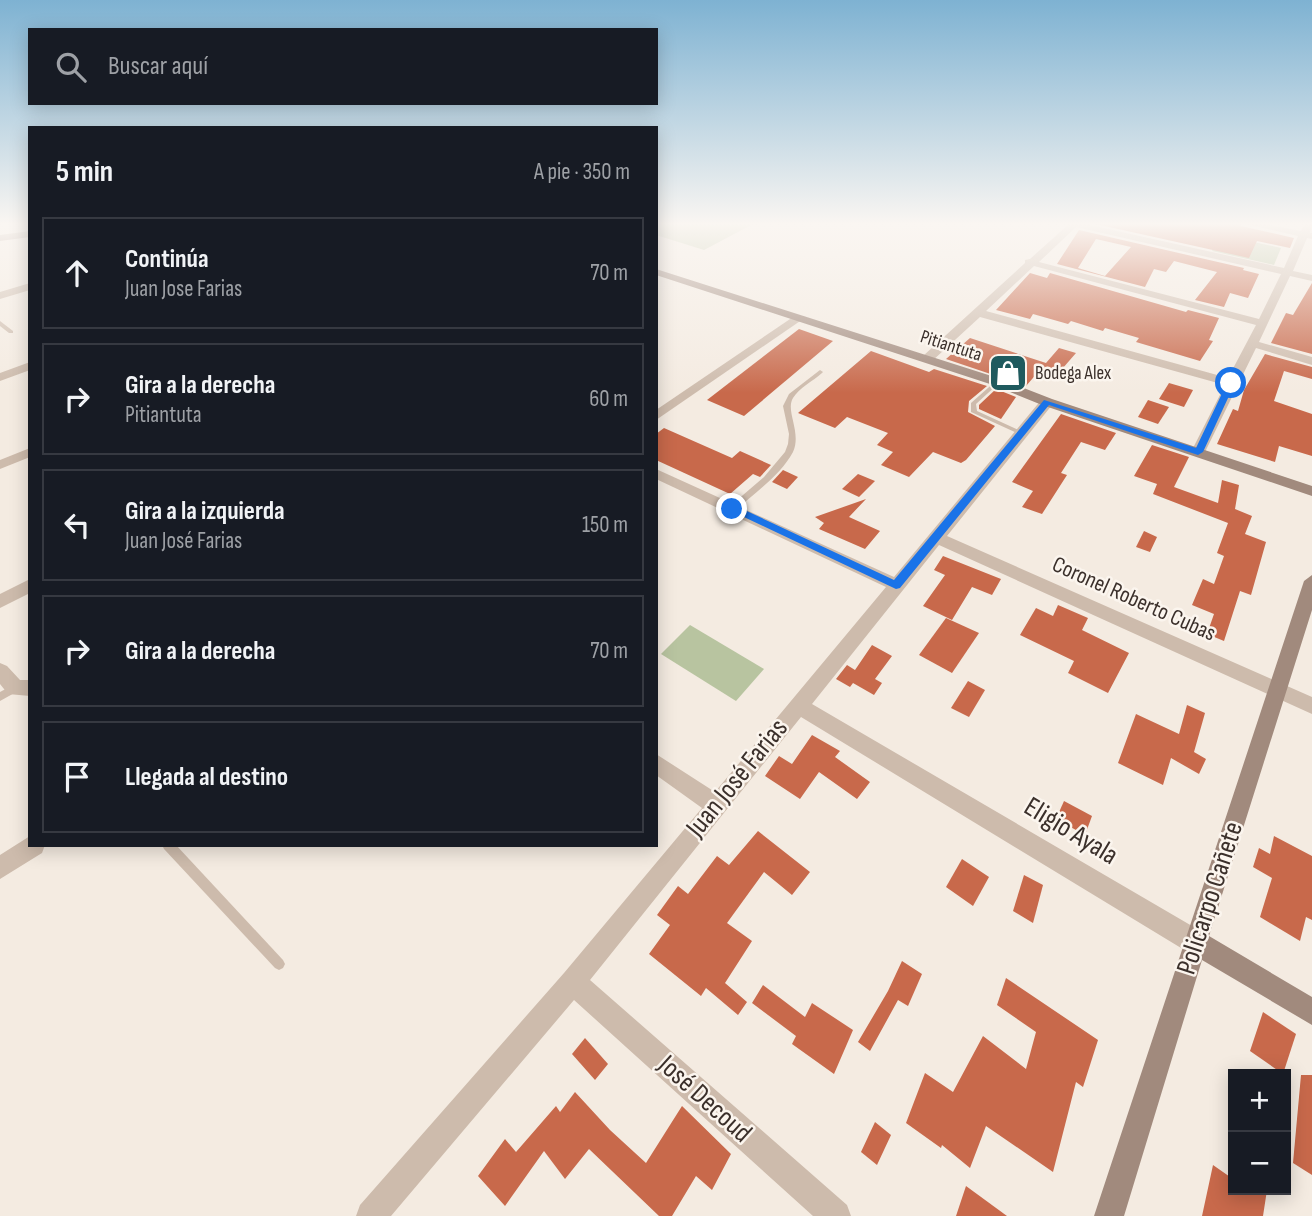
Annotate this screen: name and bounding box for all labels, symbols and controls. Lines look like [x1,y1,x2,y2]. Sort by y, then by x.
search box [28,28,658,105]
icon: search [52,48,90,86]
text: Buscar aquí [108,51,208,82]
text: 5 min [56,154,113,190]
text: A pie · 350 m [534,158,630,186]
text: Continúa [125,244,209,275]
icon: ahead [58,254,96,292]
text: 70 m [590,259,628,287]
text: Juan Jose Farias [125,275,242,303]
street label: Pitiantuta [917,325,985,367]
shop icon: Bodega Alex [987,352,1029,394]
place label: Bodega Alex [1035,362,1111,385]
route start [1215,367,1246,398]
text: Gira a la derecha [125,370,275,401]
icon: right [58,380,96,418]
text: 60 m [589,385,628,413]
text: Pitiantuta [125,401,202,429]
route end [716,493,747,524]
text: Gira a la izquierda [125,496,285,527]
icon: left [58,506,96,544]
text: 150 m [582,511,628,539]
text: Juan José Farias [125,527,242,555]
street label: Coronel Roberto Cubas [1048,550,1220,648]
icon: right [58,632,96,670]
text: Gira a la derecha [125,636,275,667]
text: 70 m [590,637,628,665]
street label: Juan José Farias [679,712,795,845]
icon: arrive [58,758,96,796]
text: Llegada al destino [125,762,288,793]
street label: Eligio Ayala [1018,790,1124,872]
street label: Policarpo Cañete [1170,818,1250,978]
street label: José Decoud [651,1048,758,1149]
map controls [1228,1069,1291,1195]
button: + [1228,1069,1291,1132]
button: − [1228,1132,1291,1195]

